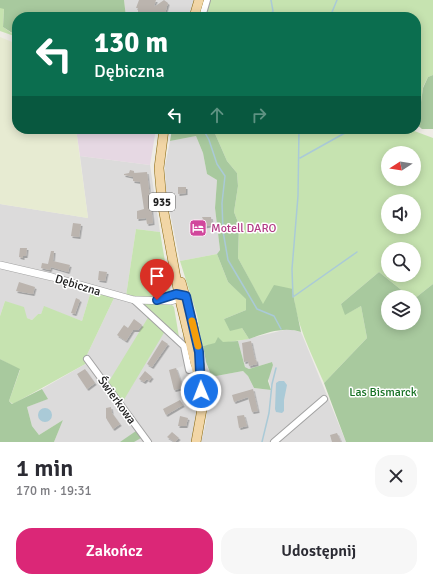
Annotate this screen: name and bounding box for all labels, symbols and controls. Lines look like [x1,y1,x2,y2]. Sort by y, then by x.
text: 130 m [94,26,168,60]
icon: left [28,28,80,80]
text: Dębiczna [94,60,165,82]
icon: left [164,104,186,126]
icon: ahead [206,104,228,126]
icon: right [248,104,270,126]
north arrow [381,146,421,186]
map controls [381,146,421,330]
road number: 935 [149,193,175,211]
button: sound [381,194,421,234]
hotel icon: Motell DARO [188,218,208,238]
place label: Motell DARO [211,221,276,236]
button: search [381,242,421,282]
pin [140,259,174,300]
icon: arrive [146,265,168,287]
street label: Dębiczna [53,271,103,300]
button: layers [381,290,421,330]
position arrow [180,370,222,412]
street label: Świerkowa [94,373,139,427]
park label: Las Bismarck [349,385,417,400]
text: 1 min [16,453,73,483]
button: close [375,455,417,497]
text: 170 m · 19:31 [16,483,92,499]
button: Zakończ [16,528,213,574]
button: Udostępnij [221,528,417,574]

